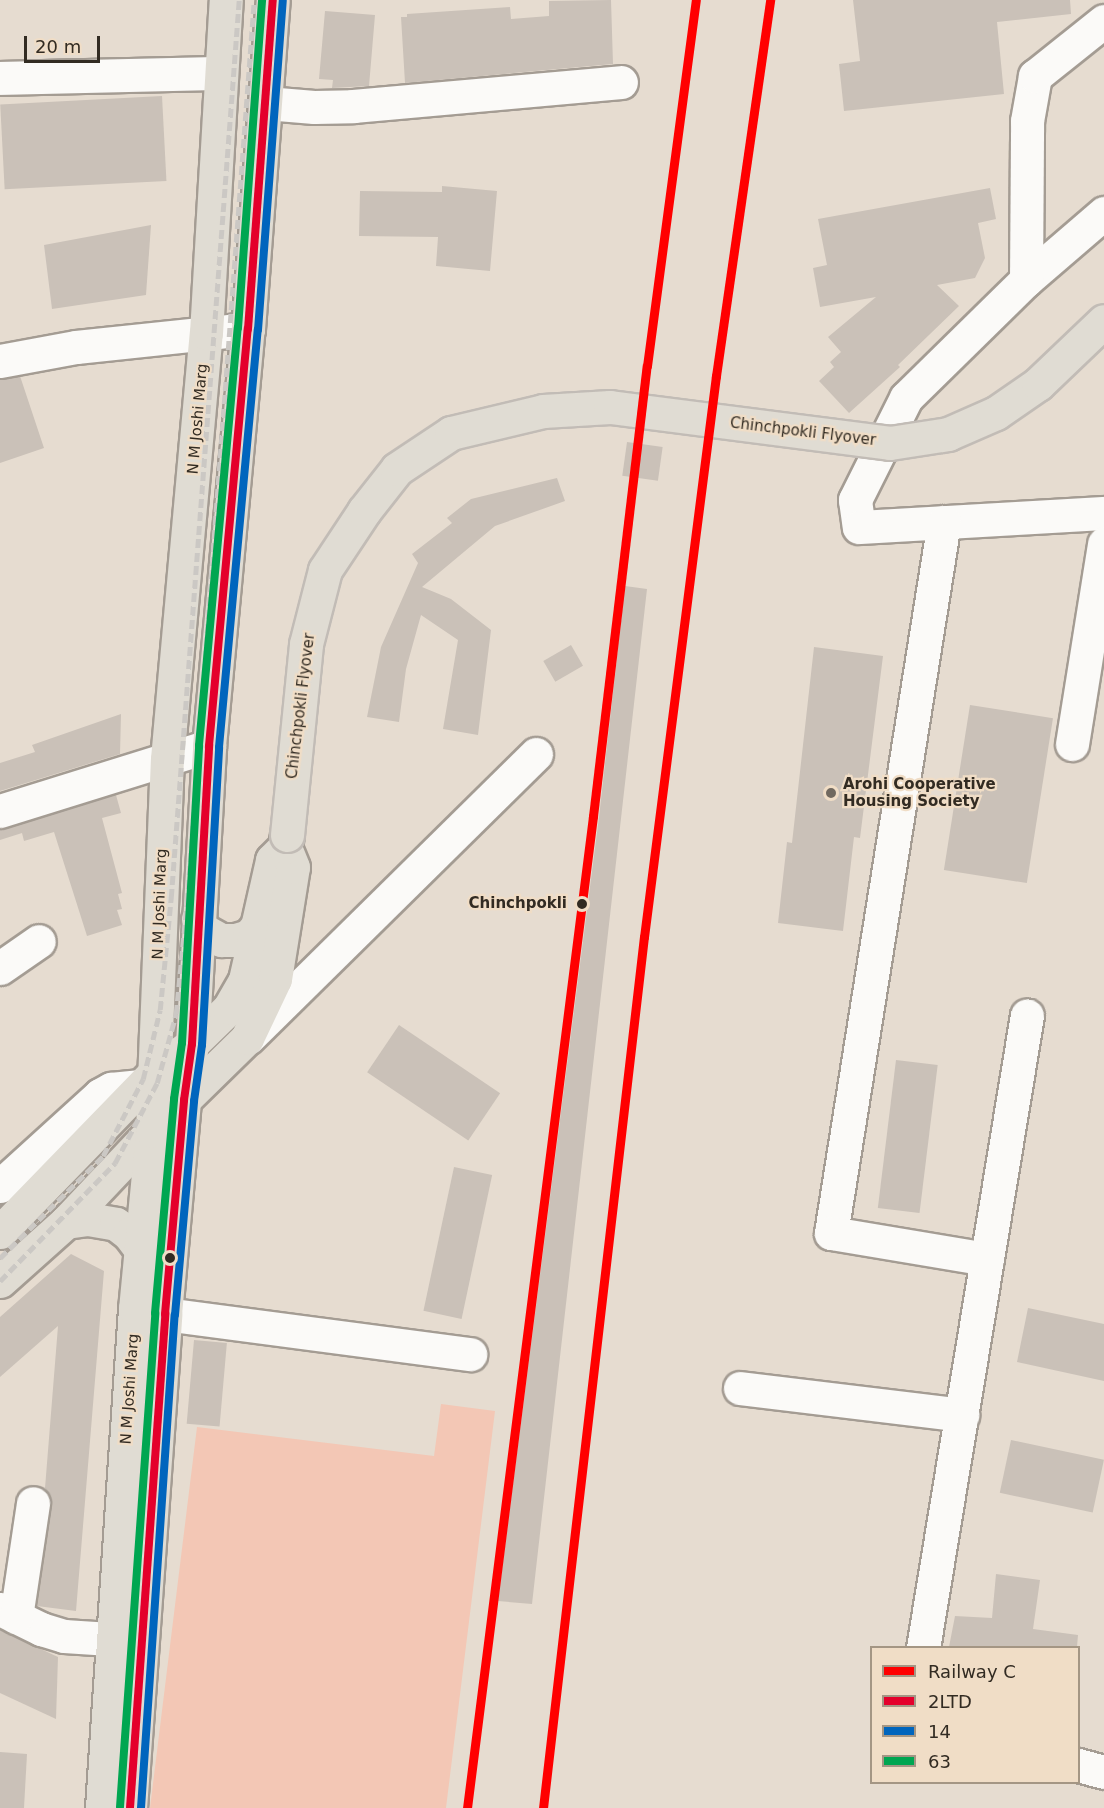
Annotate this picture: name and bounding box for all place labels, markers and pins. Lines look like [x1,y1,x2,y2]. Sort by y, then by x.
place label: Arohi Cooperative Housing Society [843,775,996,810]
marker: Arohi Cooperative Housing Society [824,786,838,800]
marker: Chinchpokli [572,894,592,914]
place label: Chinchpokli [469,895,567,913]
unlabelled marker [164,1252,176,1264]

